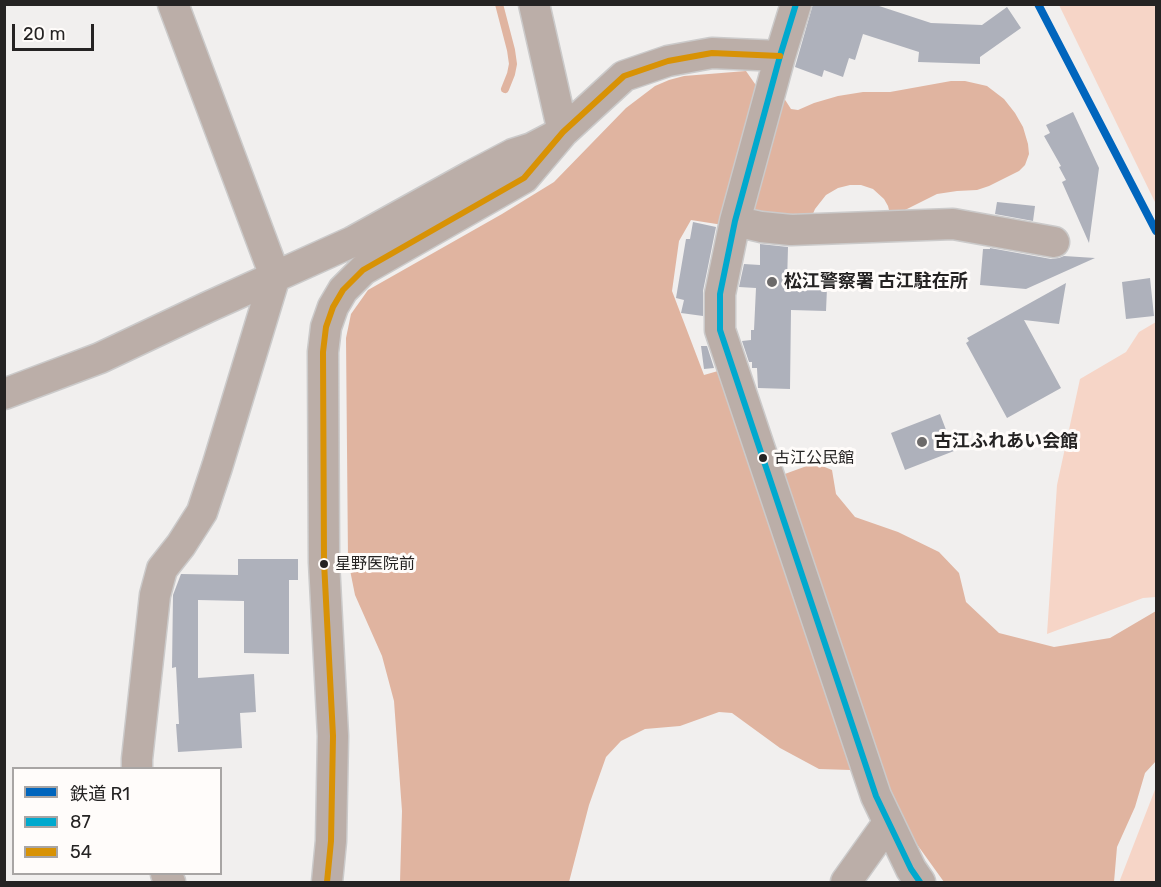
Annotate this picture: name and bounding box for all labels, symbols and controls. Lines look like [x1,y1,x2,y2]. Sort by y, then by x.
scale bar [15,12,98,50]
text: 20 m [23,23,65,45]
place label: 松江警察署 古江駐在所 [784,271,968,293]
marker: 松江警察署 古江駐在所 [765,275,779,289]
place label: 古江ふれあい会館 [934,431,1078,453]
marker: 古江ふれあい会館 [915,435,929,449]
place label: 古江公民館 [774,448,854,468]
marker: 古江公民館 [757,452,769,464]
place label: 星野医院前 [335,554,415,574]
marker: 星野医院前 [318,558,330,570]
legend [12,767,222,875]
text: 鉄道 R1 [70,783,130,805]
text: 87 [70,811,91,833]
text: 54 [70,841,92,863]

